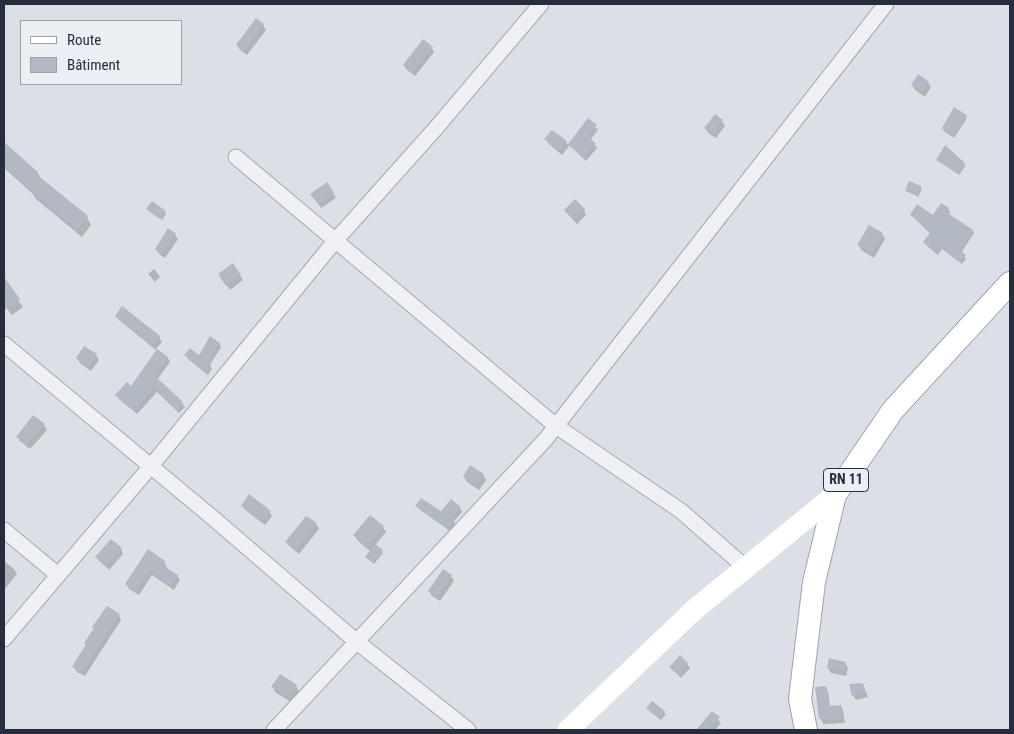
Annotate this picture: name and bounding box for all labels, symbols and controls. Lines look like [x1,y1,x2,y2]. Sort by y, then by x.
legend [20,20,182,85]
text: Route [67,31,101,49]
text: Bâtiment [67,56,120,74]
road number: RN 11 [824,468,868,492]

